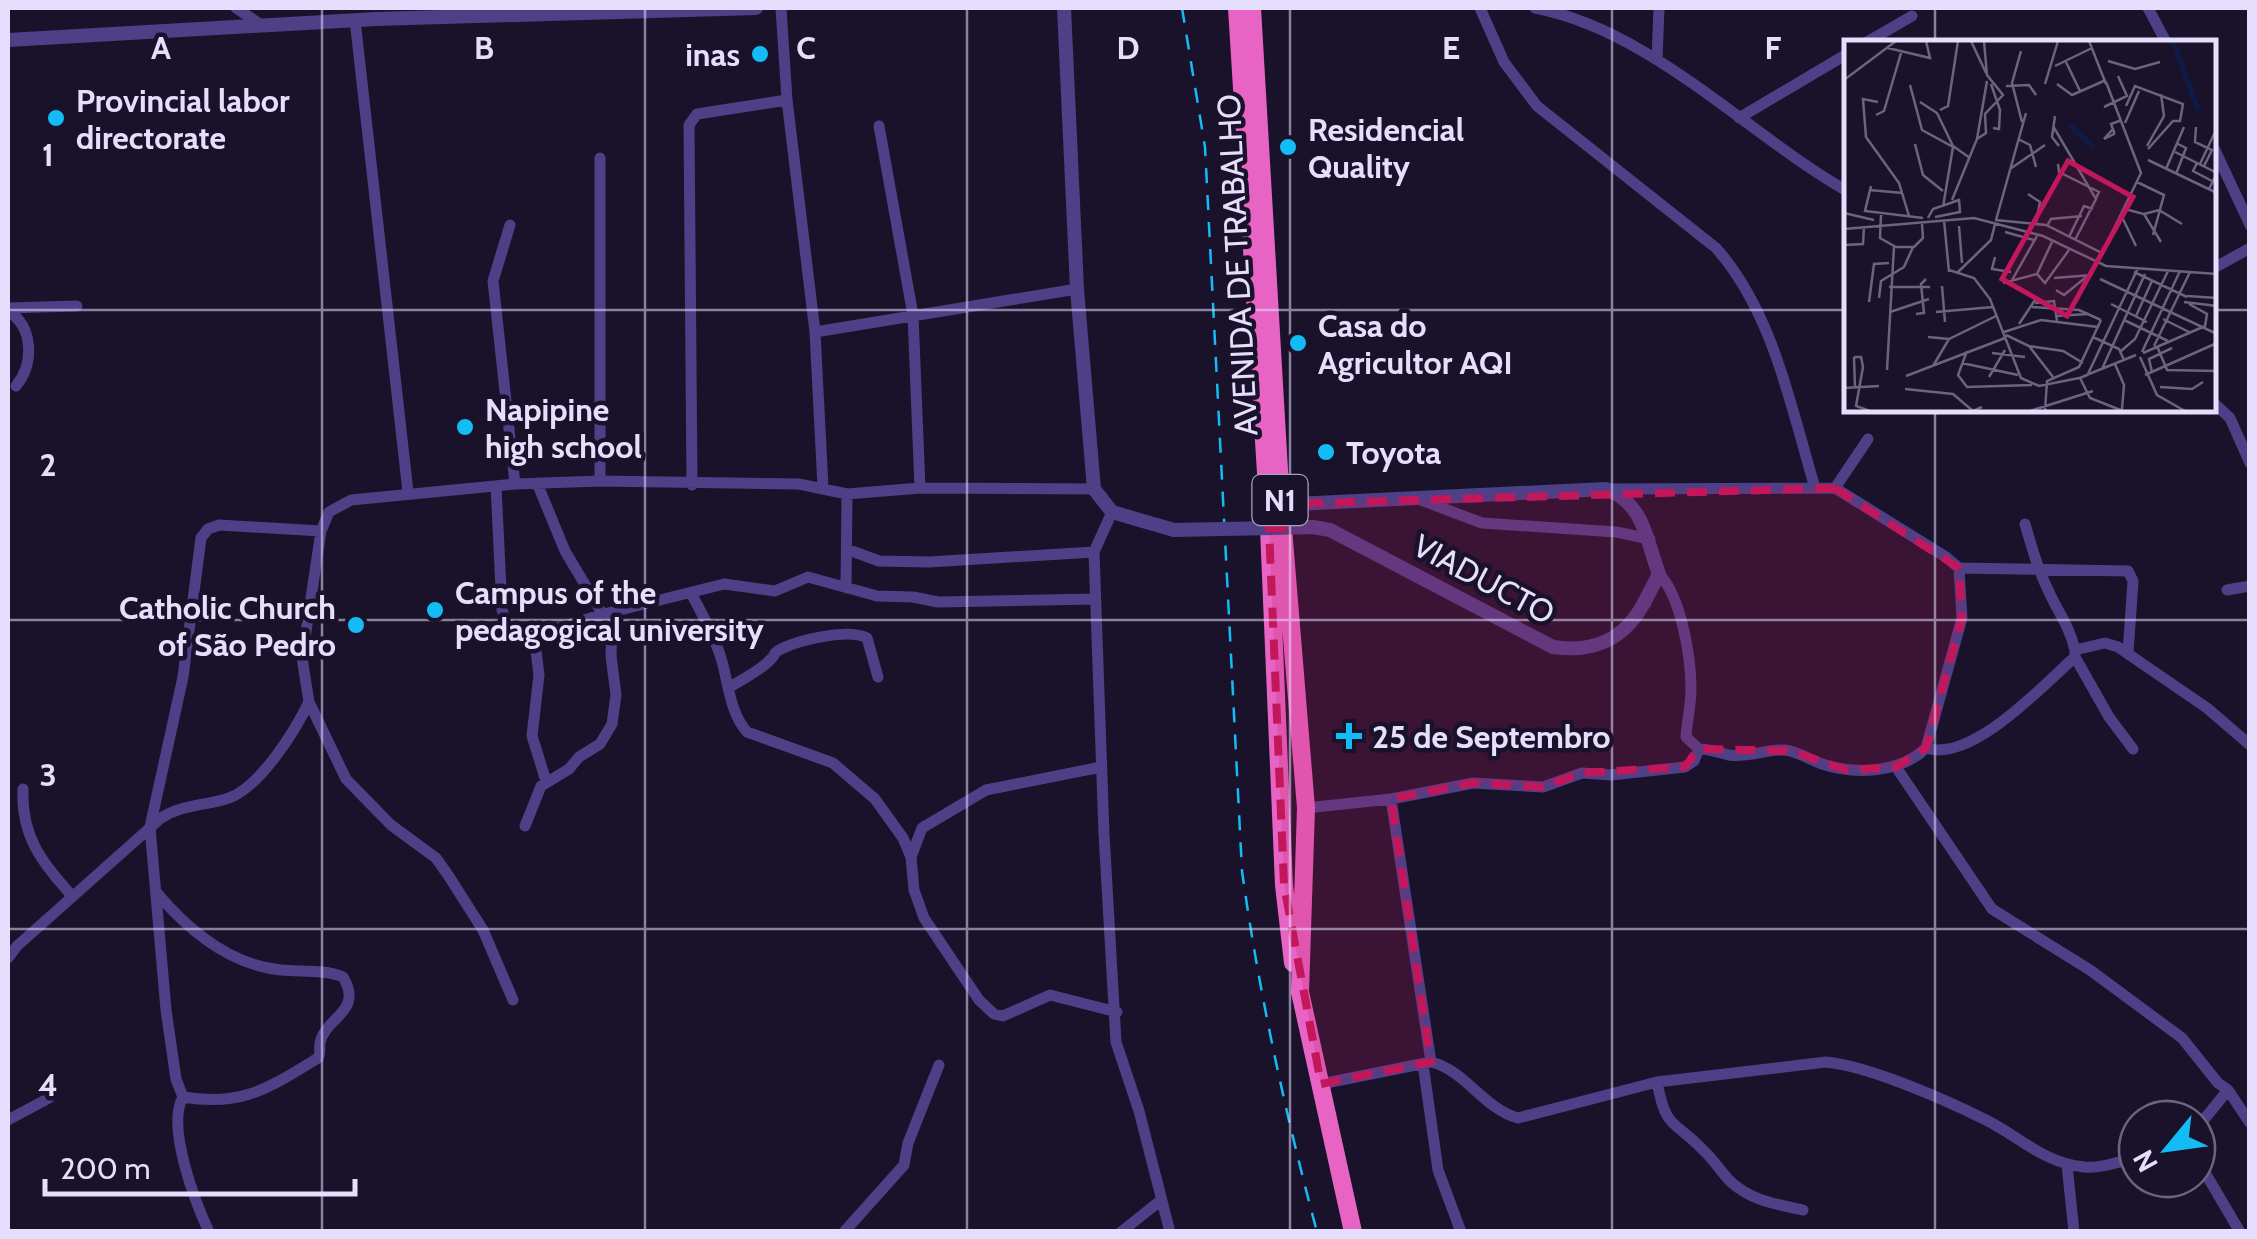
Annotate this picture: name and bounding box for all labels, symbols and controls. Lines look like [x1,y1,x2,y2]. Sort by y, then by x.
text: A [151,28,171,67]
text: B [474,28,494,67]
text: C [796,28,816,67]
text: D [1116,28,1140,67]
text: E [1442,28,1460,67]
text: F [1765,28,1782,67]
place label: inas [685,35,740,74]
inset map [1844,40,2217,412]
marker: inas [749,43,771,65]
place label: Provincial labor directorate [76,81,290,157]
street label: AVENIDA DE TRABALHO [1209,93,1265,437]
marker: Provincial labor directorate [45,107,67,129]
place label: Residencial Quality [1308,110,1464,186]
text: 1 [42,135,54,174]
marker: Residencial Quality [1277,136,1299,158]
place label: Casa do Agricultor AQI [1318,306,1512,382]
marker: Casa do Agricultor AQI [1287,332,1309,354]
place label: Napipine high school [485,390,642,466]
marker: Napipine high school [454,416,476,438]
place label: Toyota [1346,433,1441,472]
marker: Toyota [1315,441,1337,463]
text: 2 [40,445,56,484]
road number: N1 [1252,475,1308,525]
street label: VIADUCTO [1407,526,1561,632]
place label: Campus of the pedagogical university [455,573,765,649]
place label: Catholic Church of São Pedro [119,588,336,664]
marker: Campus of the pedagogical university [424,599,446,621]
marker: Catholic Church of São Pedro [345,614,367,636]
place label: 25 de Septembro [1372,717,1611,756]
marker: 25 de Septembro [1336,723,1362,749]
text: 3 [39,755,57,794]
text: 4 [38,1065,58,1104]
north arrow [2117,1099,2217,1199]
scale bar [45,1134,355,1196]
text: N [2125,1144,2165,1178]
text: 200 m [60,1150,151,1187]

